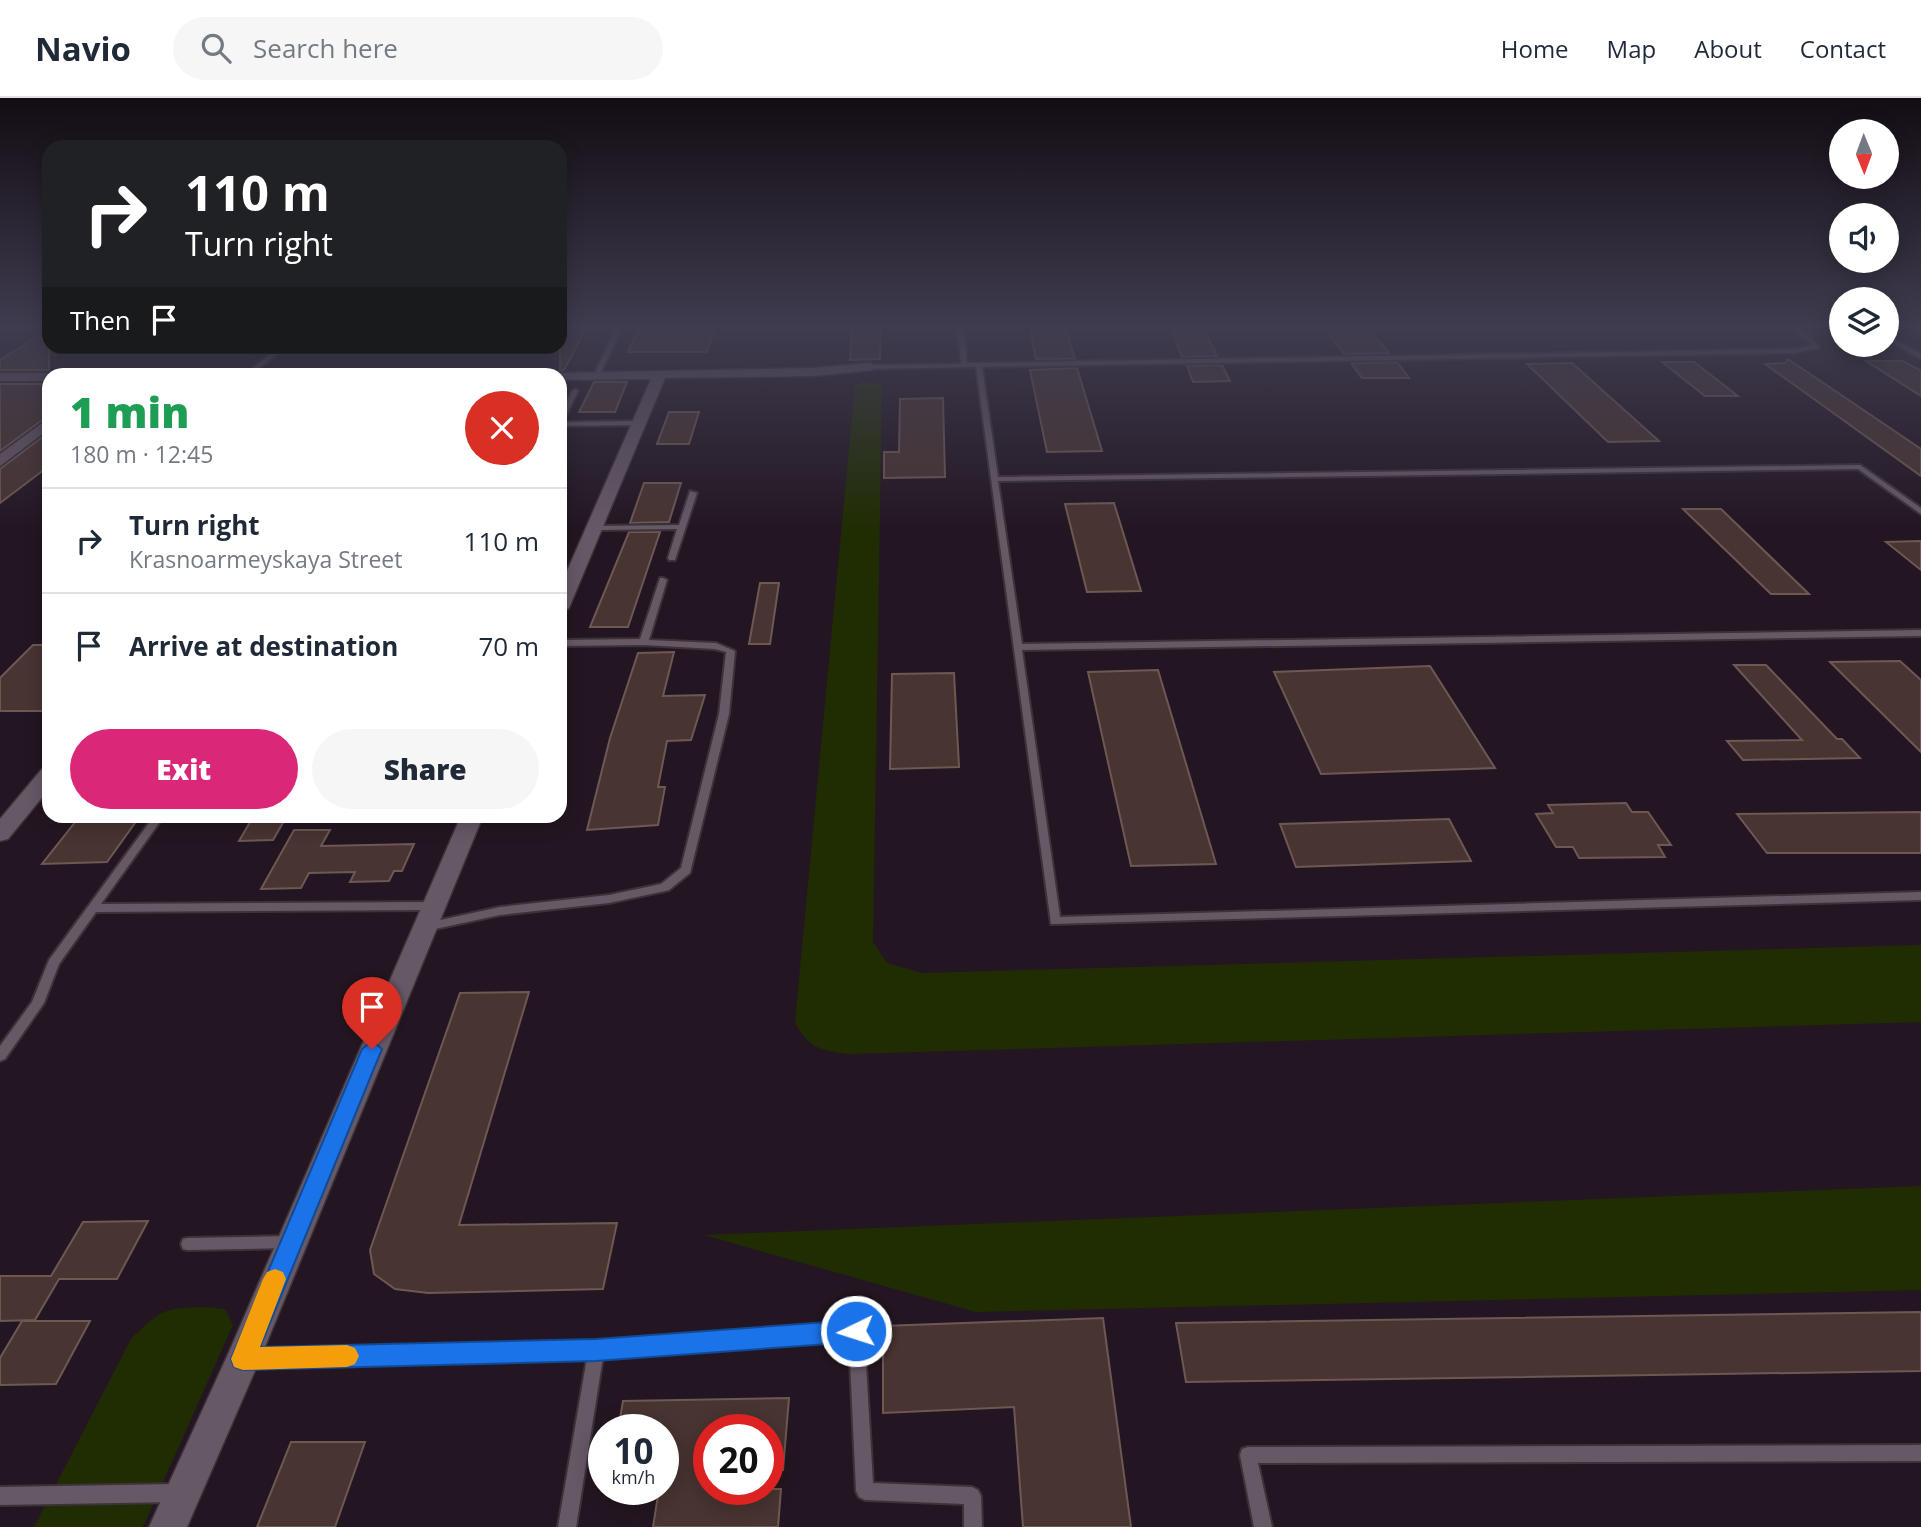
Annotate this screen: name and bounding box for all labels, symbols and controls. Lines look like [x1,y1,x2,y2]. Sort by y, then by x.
search box [173,17,663,80]
text: Navio [35,26,131,71]
icon: search [197,29,235,67]
text: Search here [253,30,398,66]
text: Home [1501,32,1569,65]
text: Map [1607,32,1656,65]
text: About [1694,32,1762,65]
text: Contact [1800,32,1886,65]
north arrow [1829,119,1899,189]
map controls [1829,119,1899,357]
text: 110 m [185,159,330,225]
icon: right [70,168,161,259]
button: sound [1829,203,1899,273]
text: Turn right [185,222,333,265]
button: layers [1829,287,1899,357]
icon: arrive [145,301,183,339]
text: Then [70,302,131,338]
text: 1 min [70,383,189,440]
button: close [465,391,539,465]
text: 180 m · 12:45 [70,438,213,470]
text: Turn right [129,507,260,543]
icon: right [70,522,108,560]
text: 110 m [464,523,539,559]
text: Krasnoarmeyskaya Street [129,543,402,575]
icon: arrive [70,627,108,665]
text: Arrive at destination [129,628,398,664]
text: 70 m [478,628,539,664]
button: Exit [70,729,298,809]
button: Share [312,729,539,809]
pin [342,977,402,1049]
icon: arrive [353,988,391,1026]
position arrow [819,1294,893,1368]
speed limit sign: 20 [693,1414,784,1505]
text: 10 [613,1427,654,1474]
text: km/h [612,1465,655,1489]

